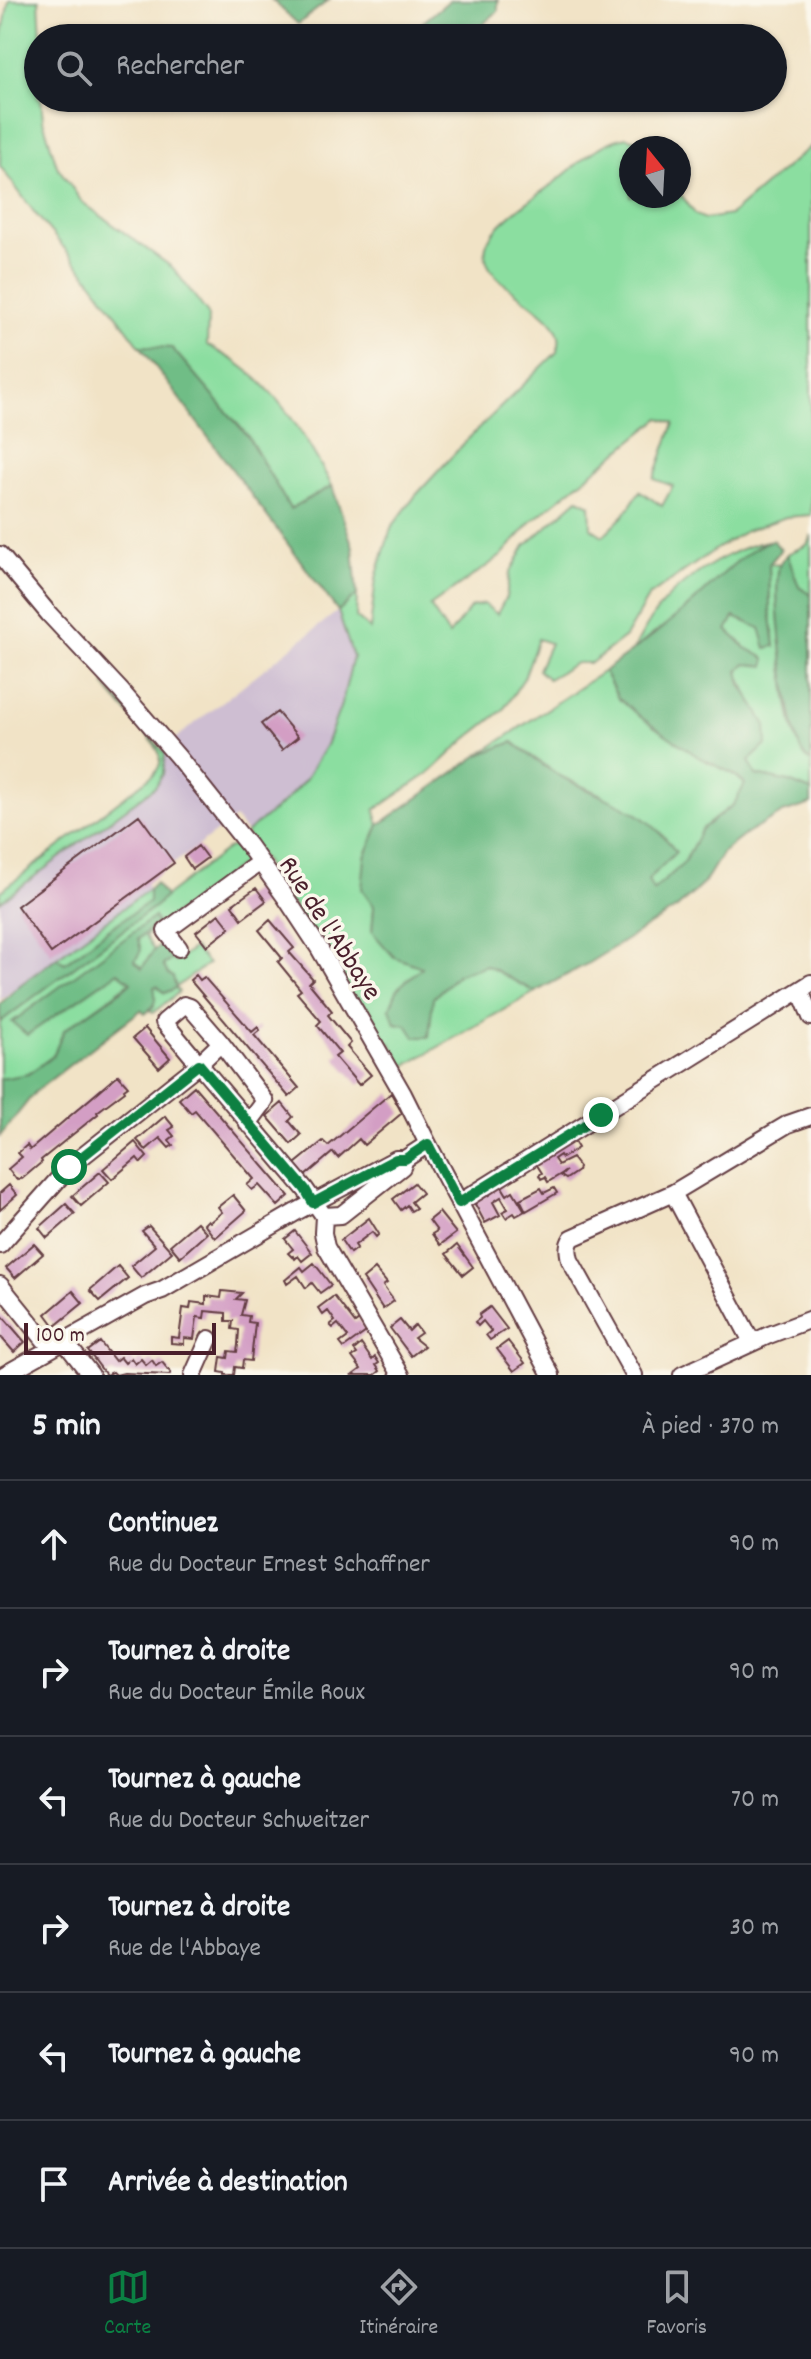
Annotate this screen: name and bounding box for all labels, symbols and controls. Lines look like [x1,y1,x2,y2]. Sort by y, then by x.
search box [24,24,787,112]
icon: search [52,46,96,90]
text: Rechercher [116,47,244,90]
north arrow [619,136,691,208]
street label: Rue de l'Abbaye [266,850,389,1010]
route end [583,1097,619,1133]
route start [51,1149,87,1185]
scale bar [24,1319,216,1355]
text: 100 m [36,1321,85,1352]
text: 5 min [32,1403,101,1452]
text: À pied · 370 m [642,1409,779,1446]
text: Continuez [108,1504,218,1547]
icon: ahead [32,1522,76,1566]
text: 90 m [729,1526,779,1563]
text: Rue du Docteur Ernest Schaffner [108,1547,430,1584]
text: Tournez à droite [108,1632,290,1675]
icon: right [32,1650,76,1694]
text: 90 m [729,1654,779,1691]
text: Rue du Docteur Émile Roux [108,1675,365,1712]
text: Tournez à gauche [108,1760,301,1803]
icon: left [32,1778,76,1822]
text: 70 m [731,1782,779,1819]
text: Rue du Docteur Schweitzer [108,1803,369,1840]
text: Tournez à droite [108,1888,290,1931]
icon: right [32,1906,76,1950]
text: 30 m [729,1910,779,1947]
text: Rue de l'Abbaye [108,1931,261,1968]
icon: left [32,2034,76,2078]
text: Tournez à gauche [108,2035,301,2078]
text: 90 m [729,2038,779,2075]
icon: arrive [32,2162,76,2206]
text: Arrivée à destination [108,2163,348,2206]
tab: Carte [104,2265,151,2344]
tab: Itinéraire [359,2265,438,2344]
tab: Favoris [646,2265,707,2344]

